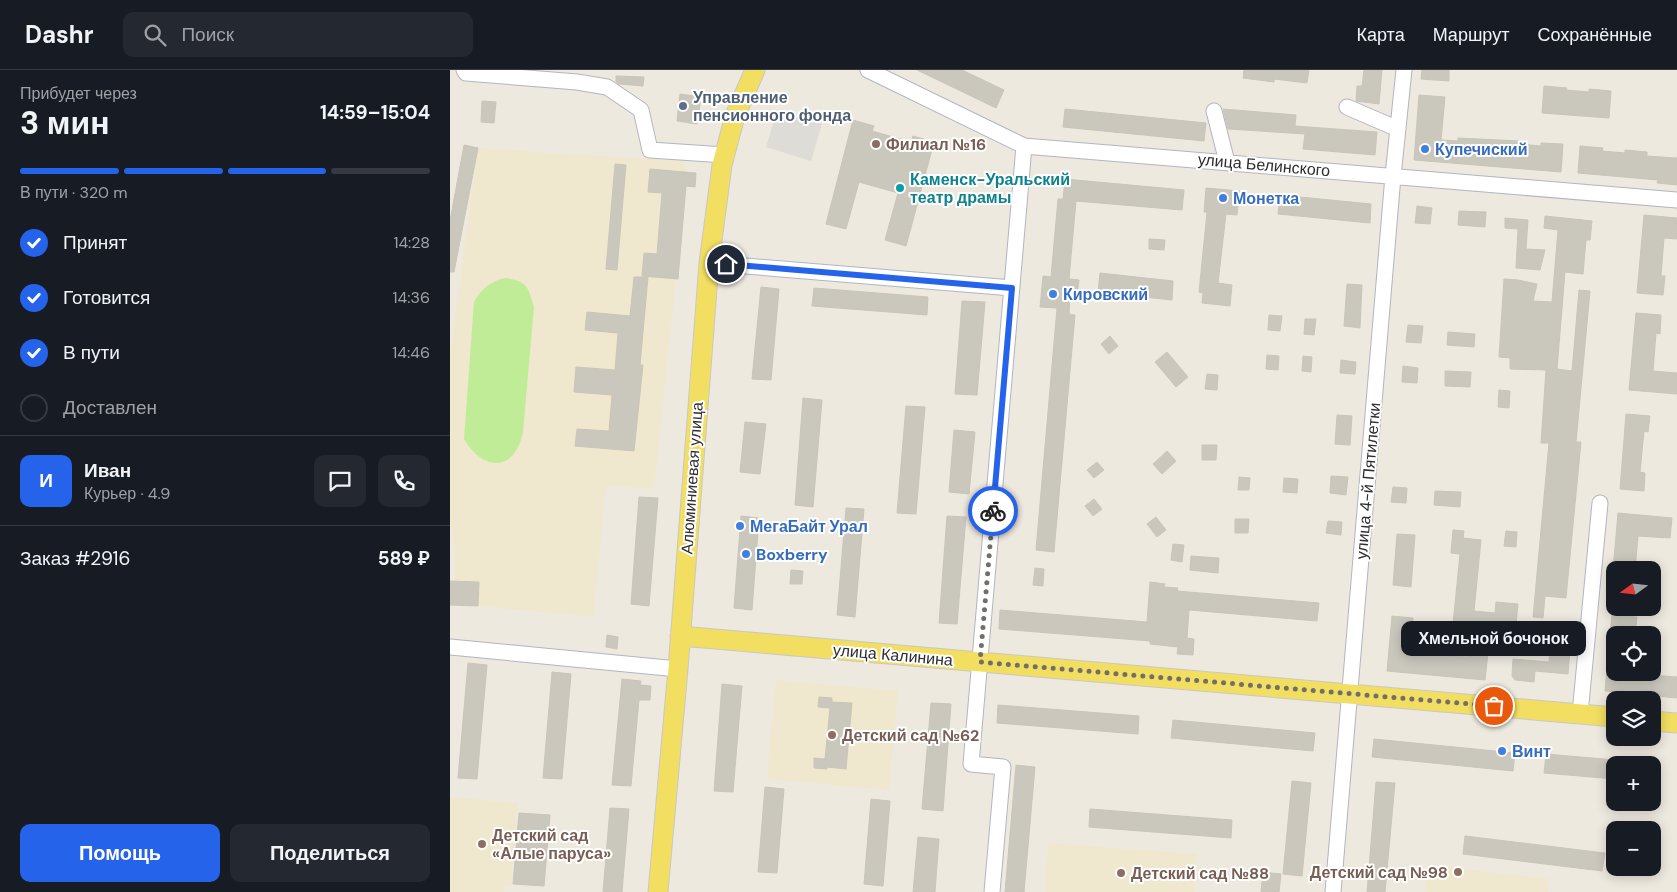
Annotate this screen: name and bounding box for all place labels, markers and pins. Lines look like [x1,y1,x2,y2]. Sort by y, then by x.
place label: Управление пенсионного фонда [693,87,851,126]
marker: Управление пенсионного фонда [677,100,689,112]
place label: Филиал №16 [886,134,986,155]
marker: Филиал №16 [870,138,882,150]
place label: Купечиский [1435,139,1528,160]
marker: Купечиский [1419,143,1431,155]
place label: Каменск-Уральский театр драмы [910,169,1070,208]
marker: Каменск-Уральский театр драмы [894,182,906,194]
place label: Монетка [1233,188,1299,209]
marker: Монетка [1217,192,1229,204]
pin [705,243,747,285]
place label: Кировский [1063,284,1148,305]
marker: Кировский [1047,288,1059,300]
place label: МегаБайт Урал [750,516,868,537]
marker: МегаБайт Урал [734,520,746,532]
place label: Boxberry [756,544,828,565]
marker: Boxberry [740,548,752,560]
callout: Хмельной бочонок [1402,621,1586,656]
pin [1473,685,1515,727]
place label: Детский сад №62 [842,725,979,746]
marker: Детский сад №62 [826,729,838,741]
place label: Винт [1512,741,1551,762]
marker: Винт [1496,745,1508,757]
place label: Детский сад «Алые паруса» [492,825,611,864]
marker: Детский сад «Алые паруса» [476,838,488,850]
place label: Детский сад №98 [1310,862,1448,883]
place label: Детский сад №88 [1131,863,1269,884]
marker: Детский сад №98 [1452,866,1464,878]
marker: Детский сад №88 [1115,867,1127,879]

